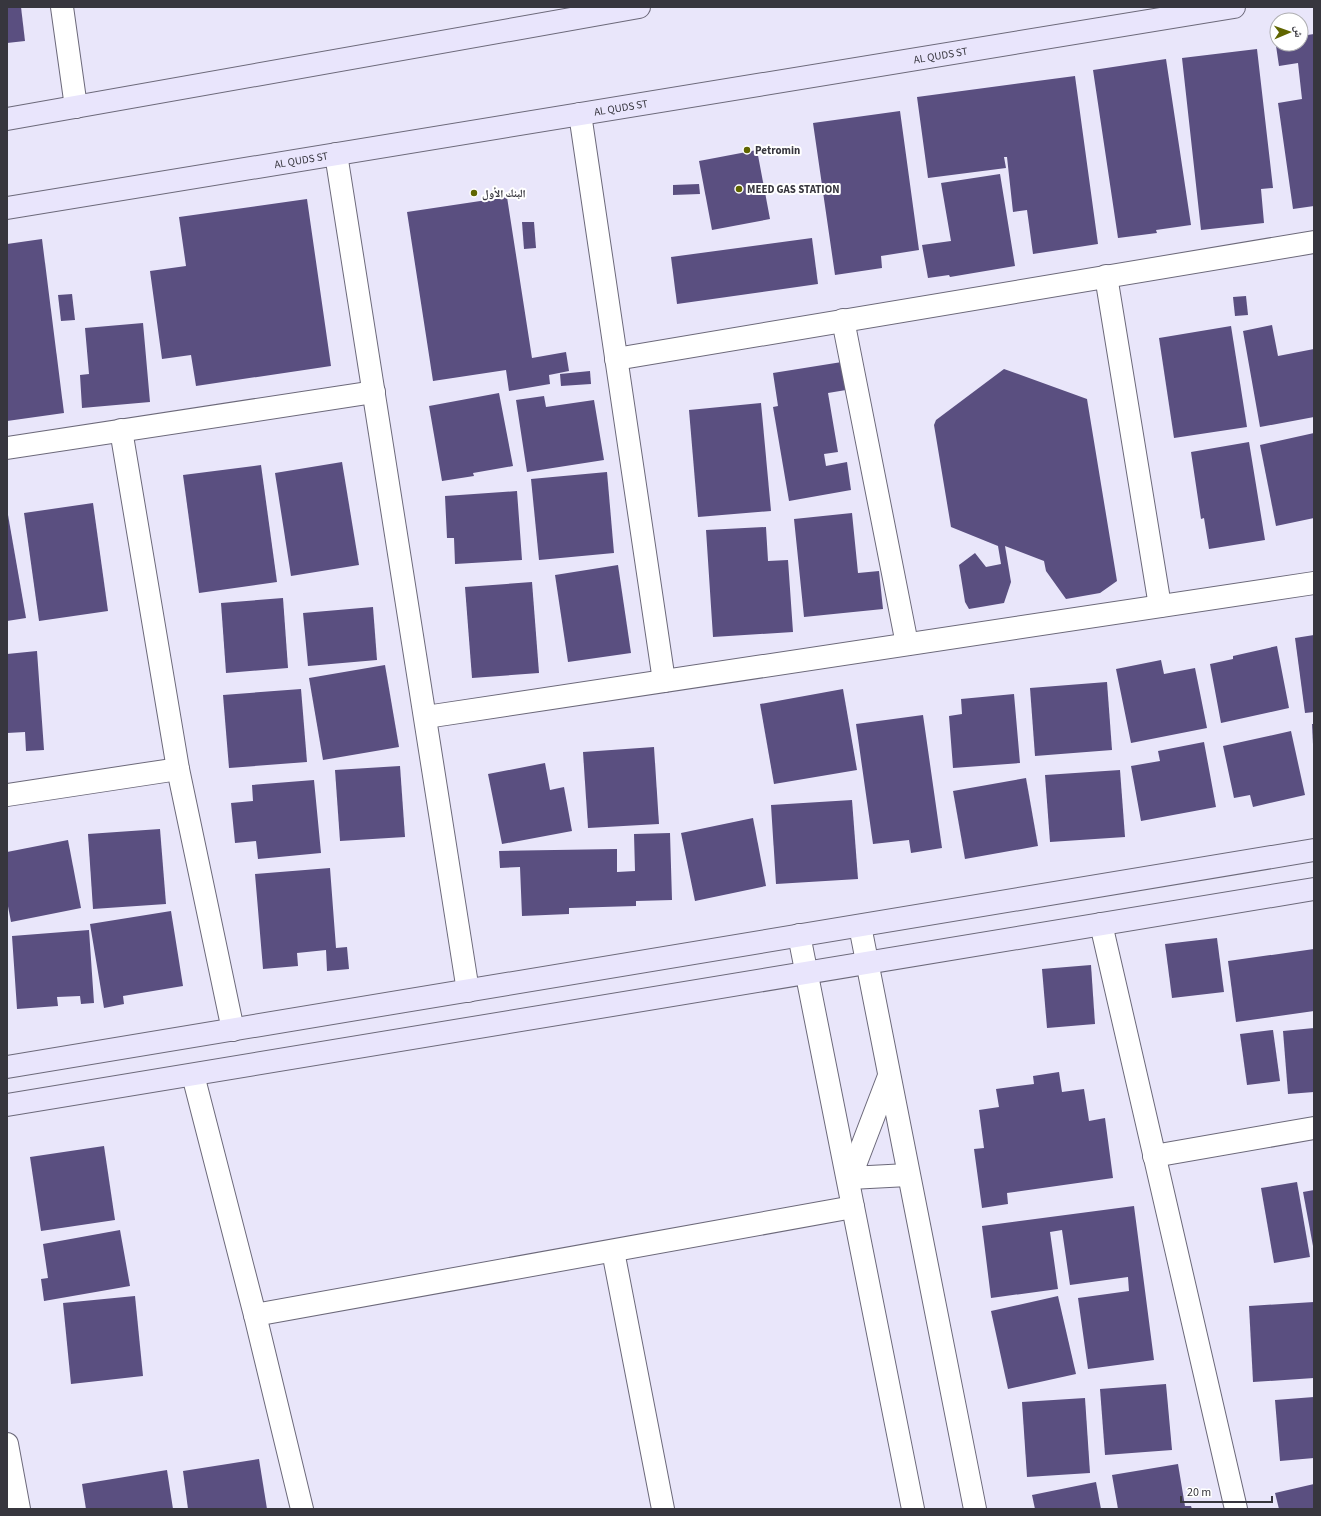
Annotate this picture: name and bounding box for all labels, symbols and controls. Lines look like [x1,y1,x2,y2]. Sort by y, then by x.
north arrow [1269,12,1309,52]
text: ش [1291,26,1306,38]
street label: AL QUDS ST [913,44,969,67]
street label: AL QUDS ST [593,96,649,120]
place label: Petromin [755,143,800,158]
marker: Petromin [742,145,752,155]
street label: AL QUDS ST [273,149,329,172]
place label: MEED GAS STATION [747,182,840,197]
marker: MEED GAS STATION [734,184,744,194]
place label: البنك الأول [482,186,526,201]
marker: البنك الأول [469,188,479,198]
scale bar [1181,1478,1272,1504]
text: 20 m [1187,1484,1211,1501]

